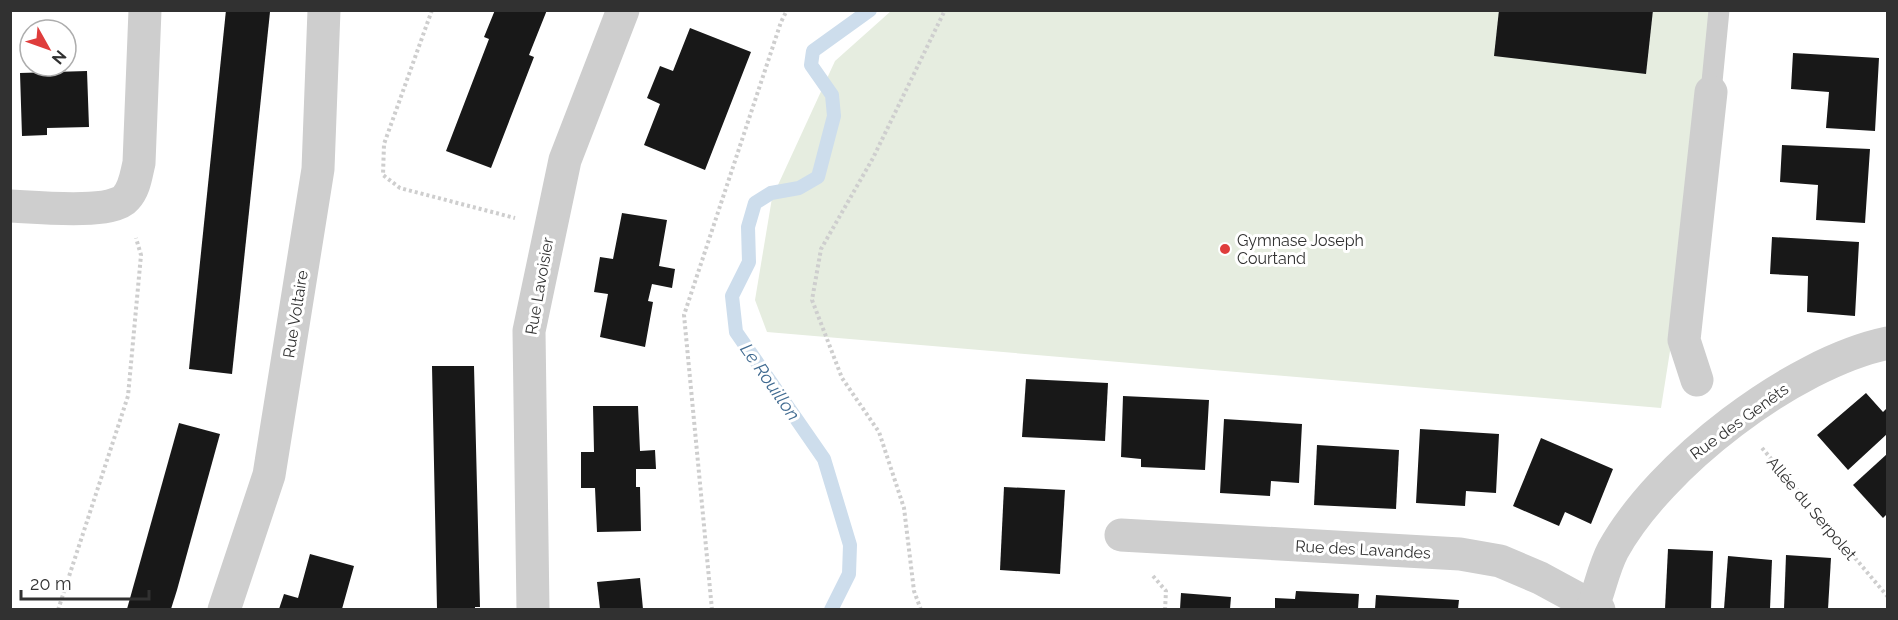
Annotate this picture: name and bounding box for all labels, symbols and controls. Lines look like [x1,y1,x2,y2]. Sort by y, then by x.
north arrow [18,18,78,78]
text: N [48,47,70,68]
place label: Gymnase Joseph Courtand [1237,231,1364,268]
street label: Rue Lavoisier [522,236,557,336]
marker: Gymnase Joseph Courtand [1218,242,1232,256]
street label: Rue Voltaire [279,269,312,359]
water label: Le Rouillon [736,339,805,424]
street label: Rue des Genêts [1686,379,1792,463]
street label: Allée du Serpolet [1763,453,1861,564]
street label: Rue des Lavandes [1295,536,1431,563]
scale bar [21,563,148,601]
text: 20 m [30,573,72,594]

